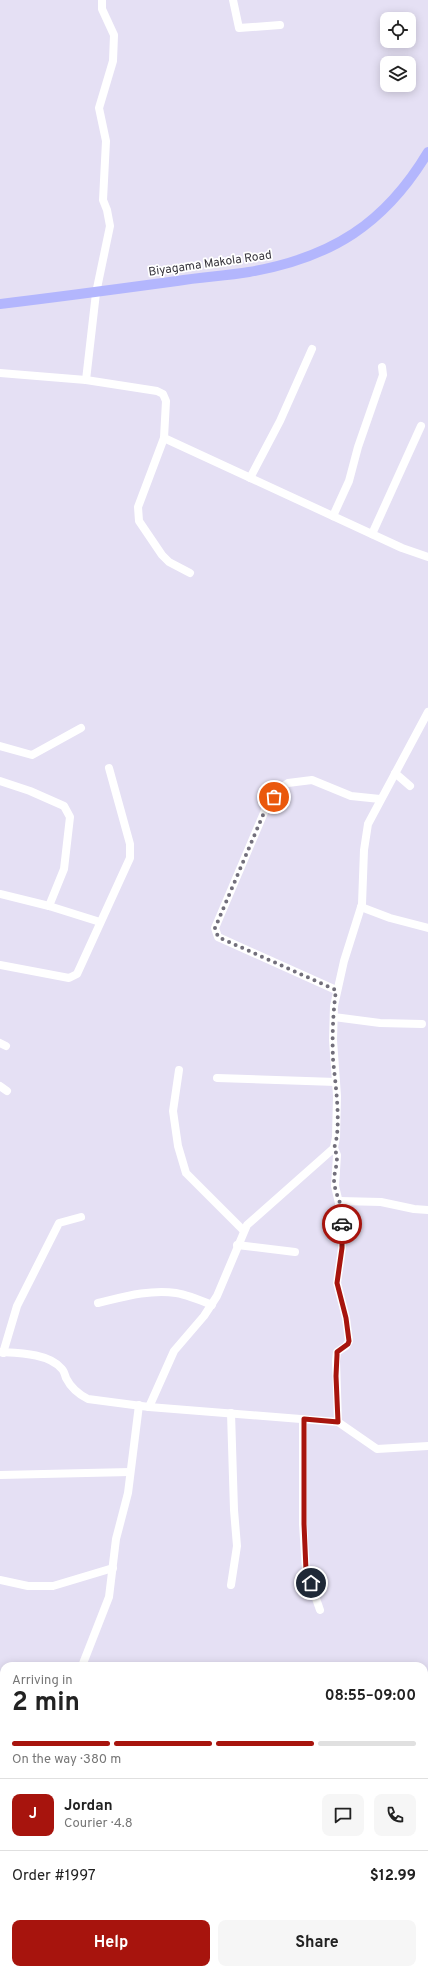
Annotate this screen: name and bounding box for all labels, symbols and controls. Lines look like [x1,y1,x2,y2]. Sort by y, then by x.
map controls [380,12,416,92]
button: locate [380,12,416,48]
button: layers [380,56,416,92]
street label: Biyagama Makola Road [147,247,273,281]
pin [257,780,291,814]
icon: bag [263,786,285,808]
courier [322,1204,362,1244]
icon: car [331,1213,353,1235]
pin [294,1566,328,1600]
icon: home [300,1572,322,1594]
text: Arriving in [12,1673,73,1689]
text: 2 min [12,1687,80,1720]
text: 08:55–09:00 [325,1687,416,1706]
text: On the way · 380 m [12,1752,121,1768]
button: chat [322,1794,364,1836]
button: phone [374,1794,416,1836]
text: Jordan [64,1797,113,1816]
text: J [29,1805,37,1824]
text: Courier · 4.8 [64,1816,133,1832]
text: Order #1997 [12,1867,96,1886]
text: $12.99 [370,1867,416,1886]
button: Help [12,1920,210,1966]
button: Share [218,1920,416,1966]

